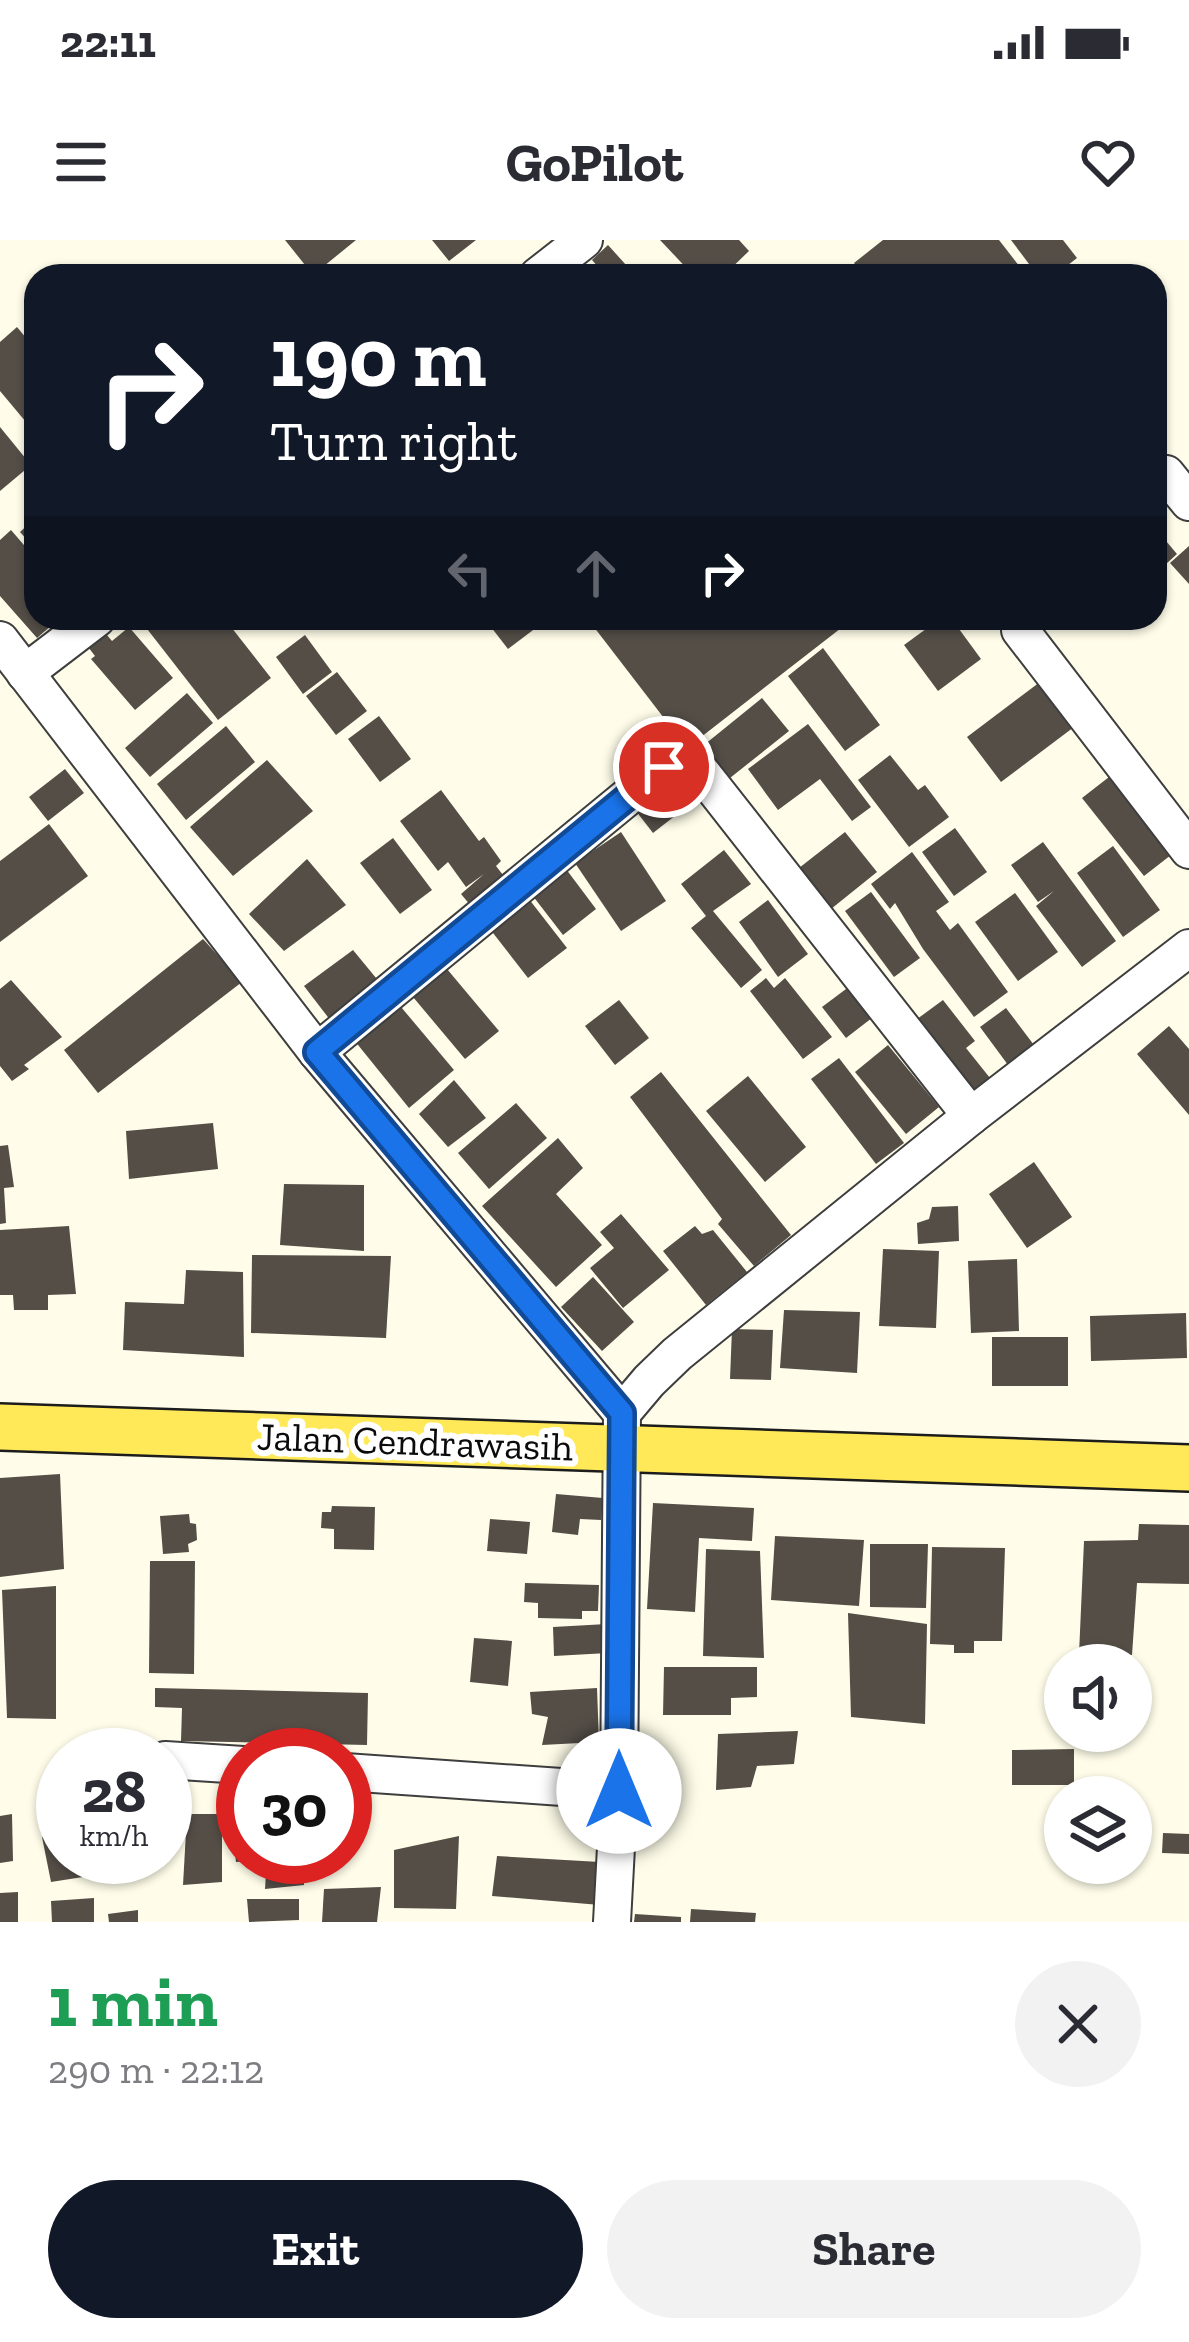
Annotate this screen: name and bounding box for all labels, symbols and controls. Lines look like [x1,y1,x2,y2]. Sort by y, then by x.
text: 22:11 [60,15,156,69]
icon: menu [48,129,114,195]
icon: heart [1075,129,1141,195]
text: GoPilot [506,130,683,195]
text: 190 m [270,307,487,408]
icon: right [72,312,228,468]
text: Turn right [270,409,517,474]
icon: left [437,540,503,606]
icon: ahead [563,540,629,606]
icon: right [689,540,755,606]
pin [613,716,715,818]
icon: arrive [631,734,697,800]
street label: Jalan Cendrawasih [256,1412,574,1471]
map controls [1044,1644,1152,1884]
button: sound [1044,1644,1152,1752]
speed limit sign: 30 [216,1728,372,1884]
position arrow [556,1728,682,1854]
text: 28 [82,1755,146,1827]
button: layers [1044,1776,1152,1884]
text: km/h [80,1818,148,1854]
text: 1 min [48,1958,218,2044]
button: close [1015,1961,1141,2087]
text: 290 m · 22:12 [48,2046,264,2093]
button: Exit [48,2180,583,2318]
button: Share [607,2180,1141,2318]

